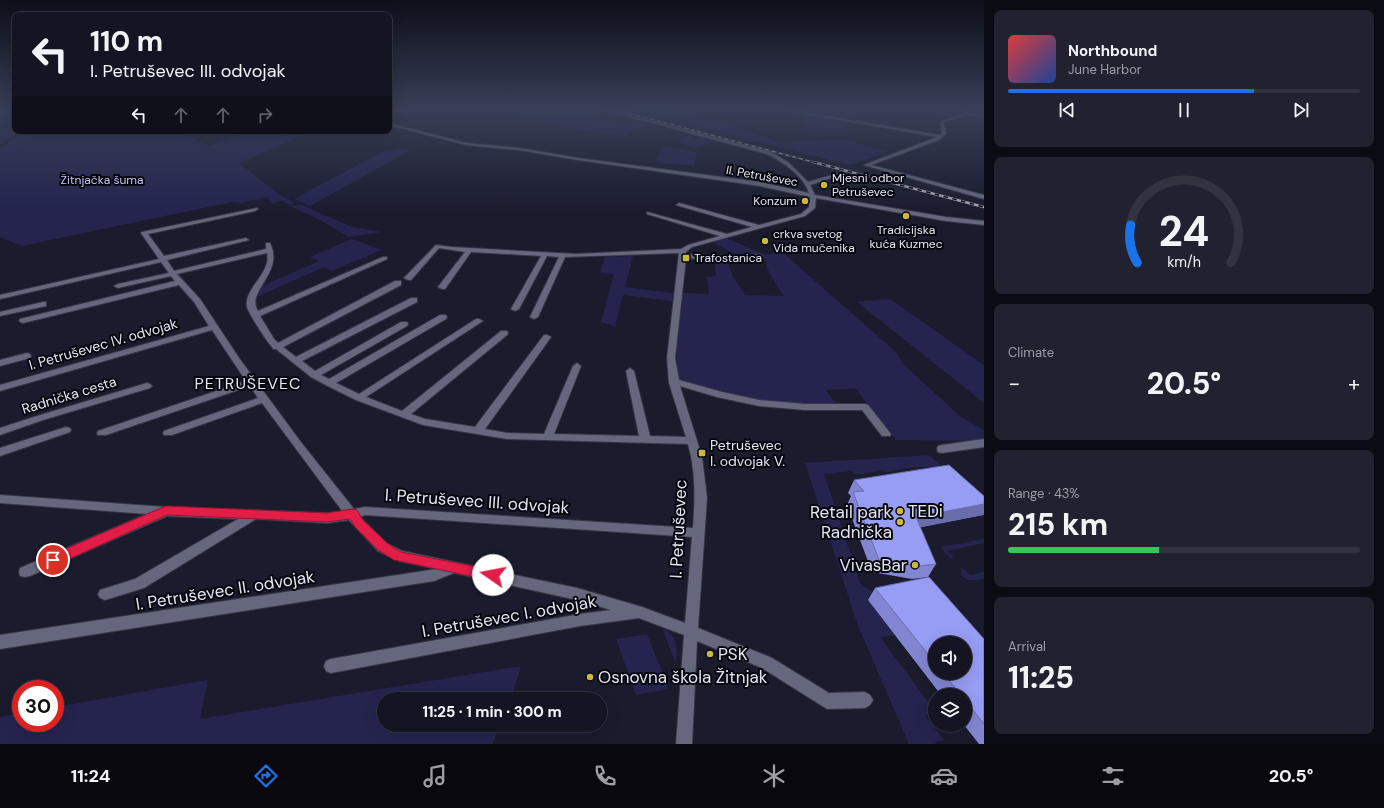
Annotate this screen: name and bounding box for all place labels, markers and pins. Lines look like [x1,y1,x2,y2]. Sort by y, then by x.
place label: Mjesni odbor Petruševec [832,170,905,200]
marker: Mjesni odbor Petruševec [819,180,829,190]
place label: Konzum [753,193,797,209]
marker: Konzum [800,196,810,206]
marker: Tradicijska kuća Kuzmec [901,211,911,221]
place label: Tradicijska kuća Kuzmec [869,222,943,252]
place label: crkva svetog Vida mučenika [773,226,855,256]
marker: crkva svetog Vida mučenika [760,236,770,246]
place label: Trafostanica [694,250,762,266]
marker: Trafostanica [681,253,691,263]
place label: Petruševec I. odvojak V. [710,436,785,470]
marker: Petruševec I. odvojak V. [697,448,707,458]
place label: TEDi [908,500,943,522]
place label: Retail park Radnička [810,501,892,543]
marker: TEDi [895,506,905,516]
marker: Retail park Radnička [895,517,905,527]
pin [36,543,70,577]
place label: VivasBar [839,554,907,576]
marker: VivasBar [910,560,920,570]
place label: PSK [718,643,748,665]
marker: PSK [705,649,715,659]
place label: Osnovna škola Žitnjak [598,666,768,688]
marker: Osnovna škola Žitnjak [585,672,595,682]

